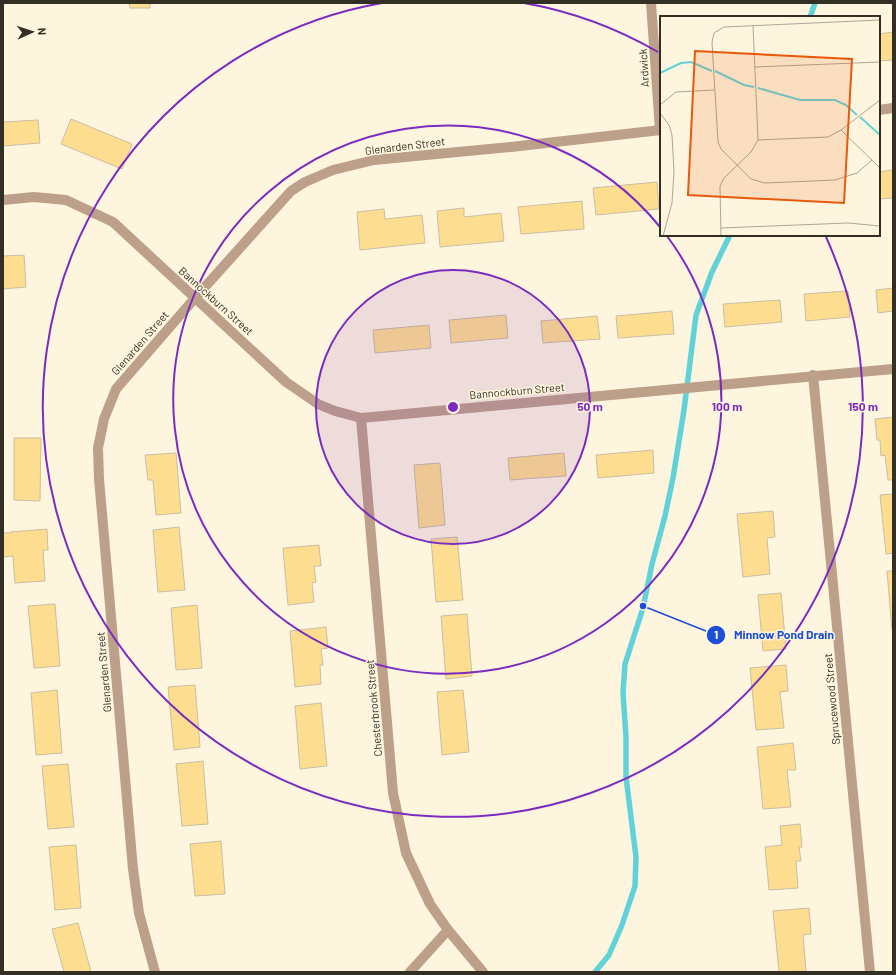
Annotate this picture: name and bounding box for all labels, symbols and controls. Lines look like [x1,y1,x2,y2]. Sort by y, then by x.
north arrow [12,12,52,52]
inset map [660,16,880,236]
text: N [36,27,49,35]
street label: Ardwick [636,48,651,88]
street label: Glenarden Street [364,134,446,157]
street label: Bannockburn Street [176,264,256,337]
street label: Glenarden Street [108,308,171,377]
street label: Bannockburn Street [469,380,565,401]
text: 50 m [577,399,603,413]
text: 100 m [712,399,742,413]
text: 150 m [848,399,878,413]
centre of rings [446,400,460,414]
callout: Minnow Pond Drain [706,623,842,647]
text: 1 [714,627,718,641]
text: Minnow Pond Drain [734,627,834,641]
street label: Glenarden Street [94,631,113,713]
street label: Sprucewood Street [821,653,842,745]
street label: Chesterbrook Street [363,659,384,757]

